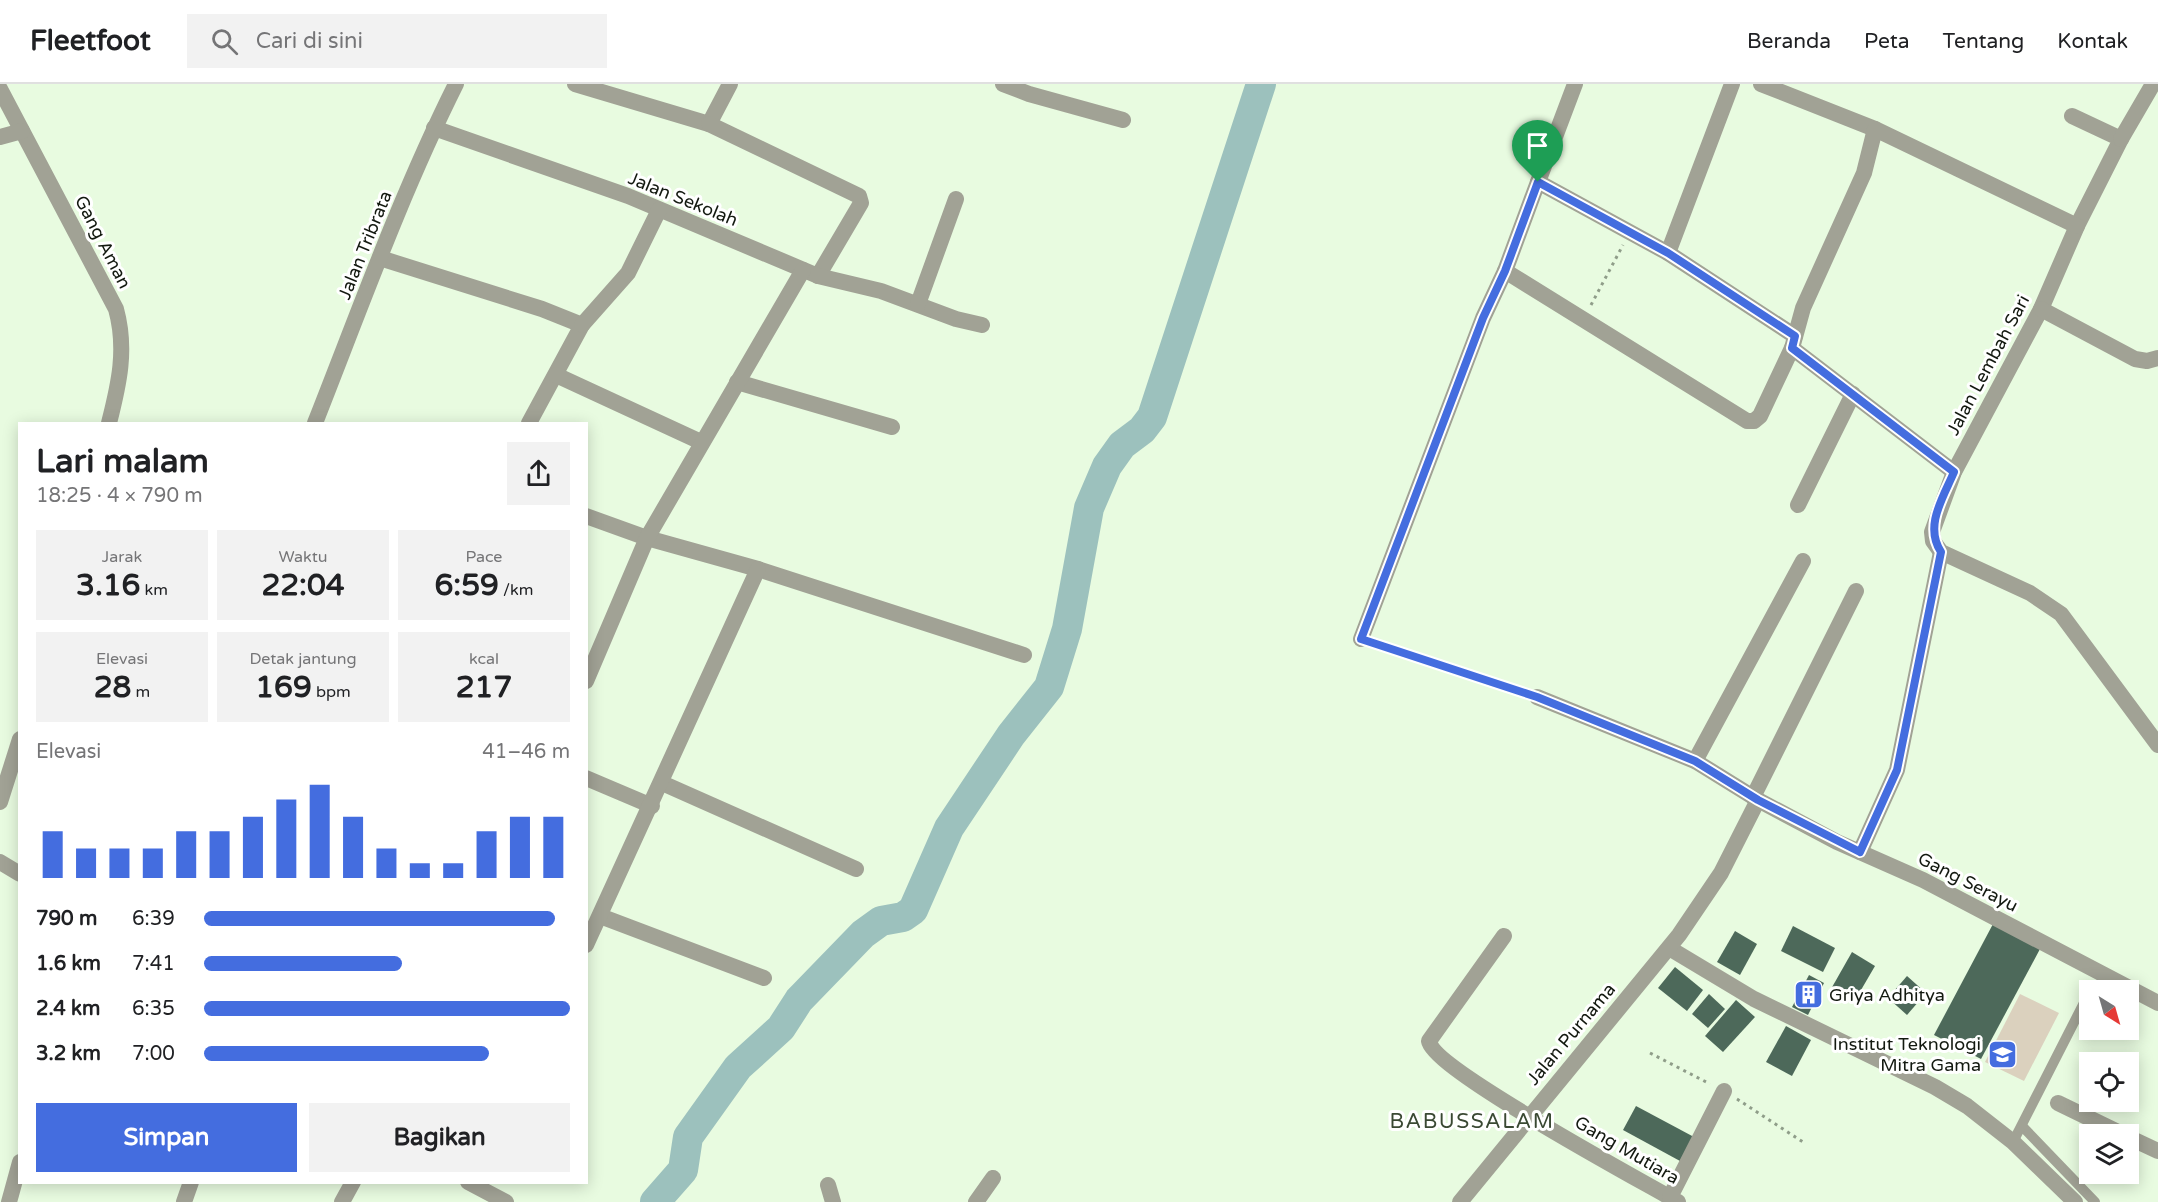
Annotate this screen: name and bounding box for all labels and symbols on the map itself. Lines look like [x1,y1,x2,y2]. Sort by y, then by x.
pin [1512,120,1563,182]
street label: Jalan Sekolah [625,167,741,231]
street label: Jalan Tribrata [333,187,397,303]
street label: Gang Aman [70,192,136,292]
street label: Jalan Lembah Sari [1942,291,2034,439]
street label: Gang Serayu [1914,847,2022,917]
street label: Jalan Purnama [1522,979,1620,1089]
building icon: Griya Adhitya [1792,979,1824,1011]
north arrow [2079,980,2139,1040]
place label: Griya Adhitya [1829,984,1945,1006]
place label: Institut Teknologi Mitra Gama [1833,1033,1981,1076]
school or university icon: Institut Teknologi Mitra Gama [1986,1038,2018,1070]
district label: BABUSSALAM [1390,1109,1554,1134]
street label: Gang Mutiara [1571,1111,1683,1189]

